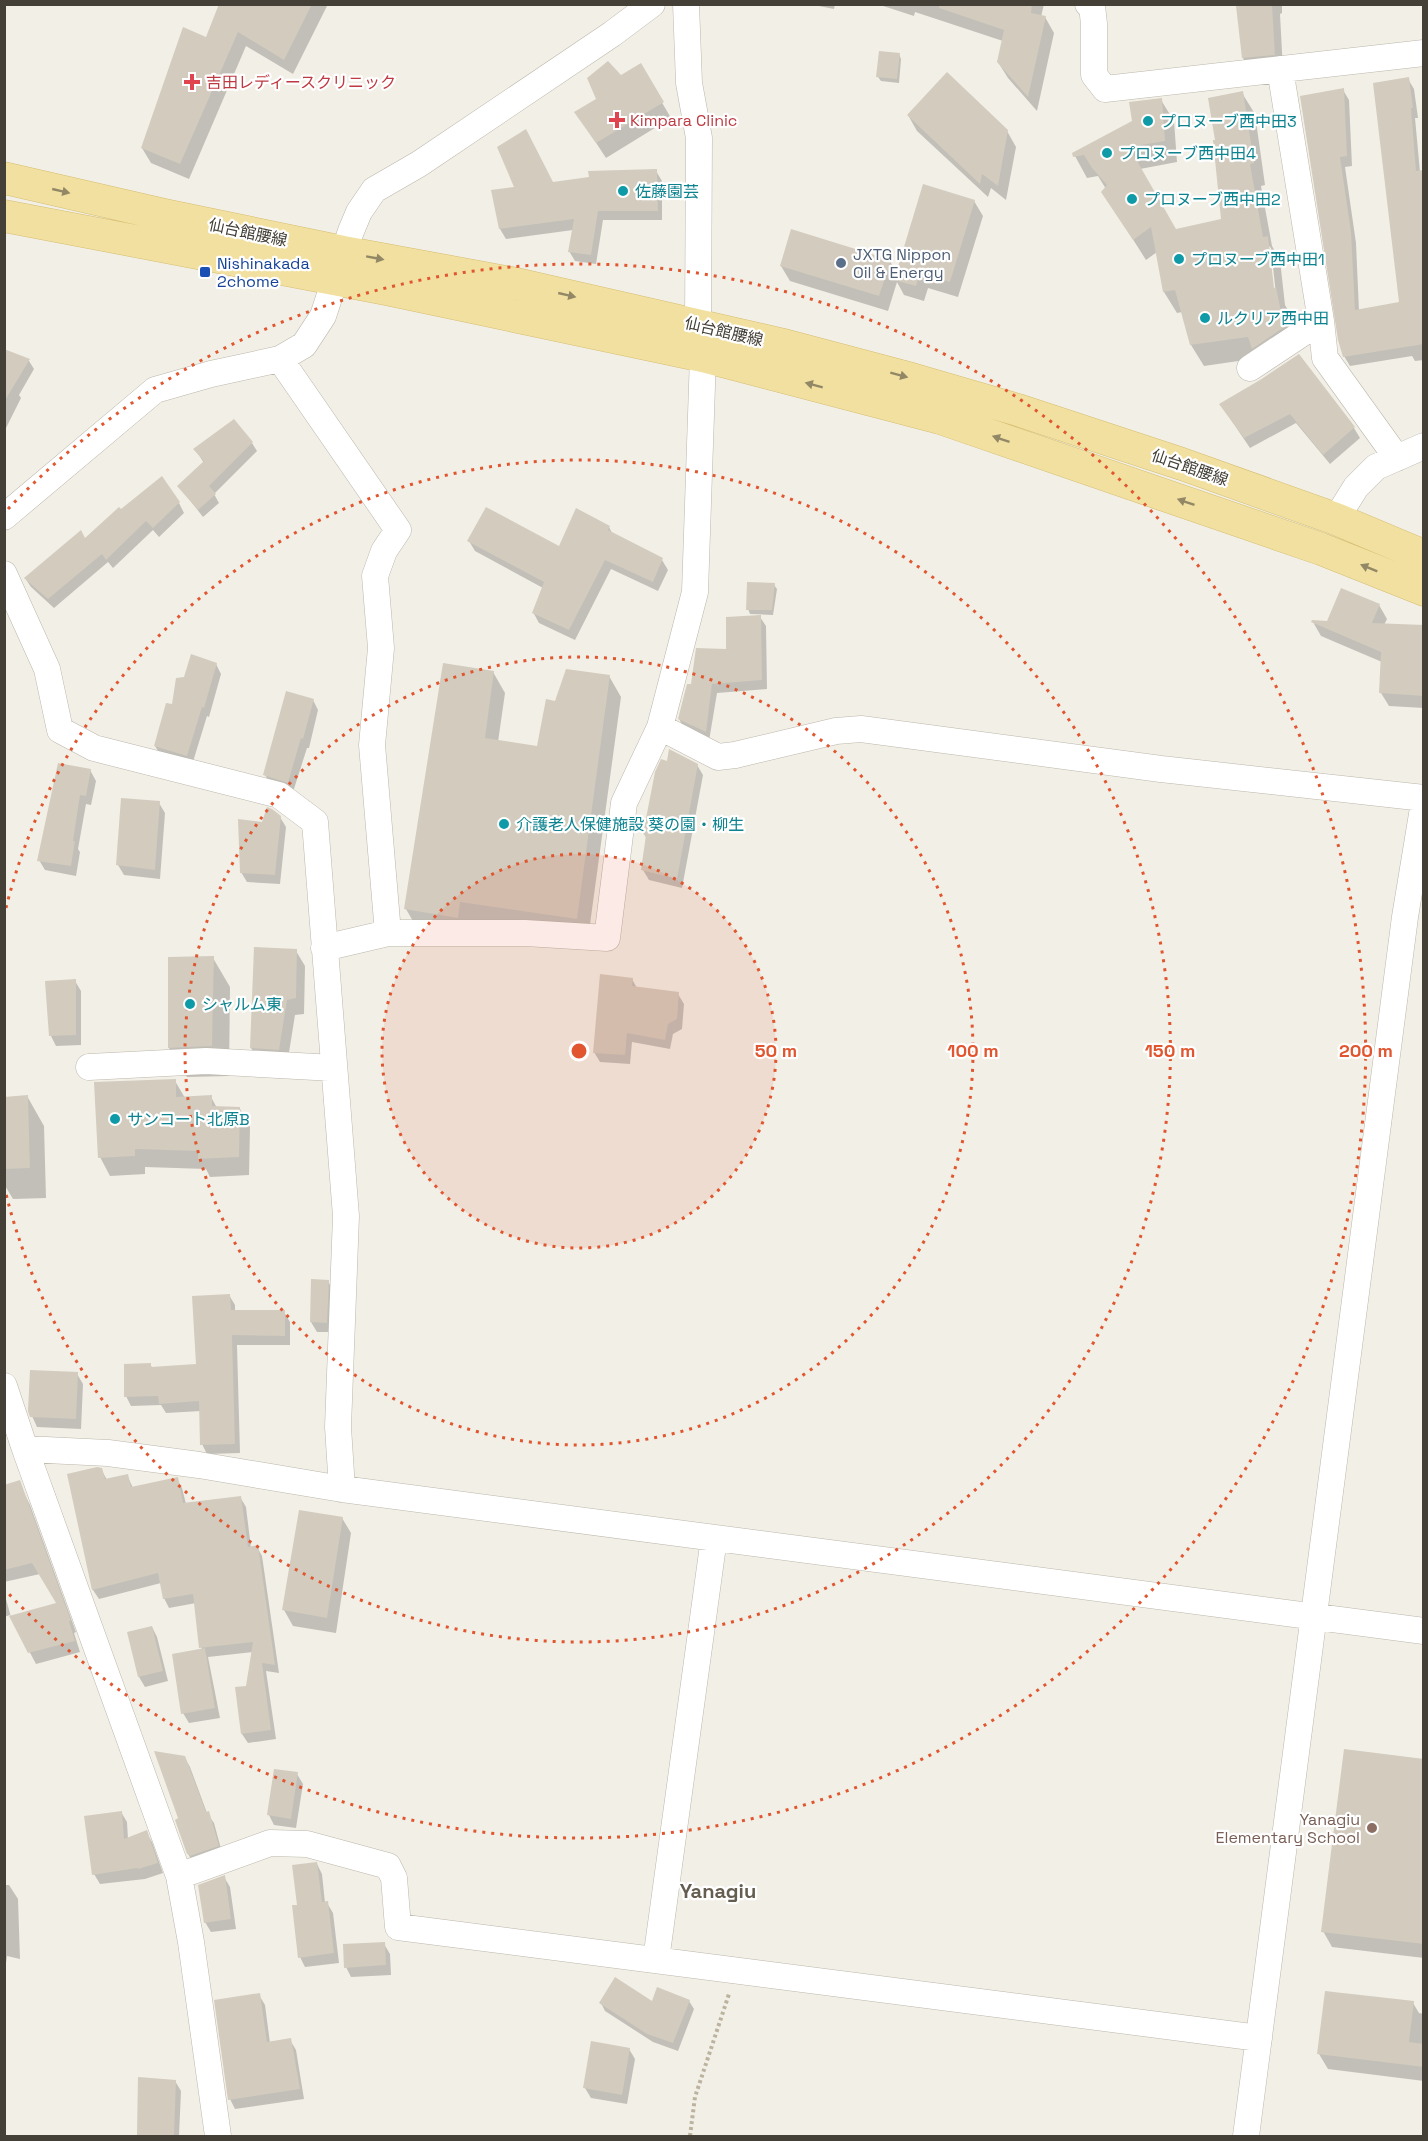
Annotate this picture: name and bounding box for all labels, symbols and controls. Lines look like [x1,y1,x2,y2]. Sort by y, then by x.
place label: 吉田レディースクリニック [206,72,396,93]
marker: 吉田レディースクリニック [183,73,201,91]
place label: Kimpara Clinic [630,110,737,131]
marker: Kimpara Clinic [608,111,626,129]
place label: プロヌーブ西中田3 [1160,111,1297,132]
marker: プロヌーブ西中田3 [1141,114,1155,128]
place label: プロヌーブ西中田4 [1119,143,1256,164]
marker: プロヌーブ西中田4 [1100,146,1114,160]
place label: 佐藤園芸 [635,181,699,202]
marker: 佐藤園芸 [616,184,630,198]
one-way arrow [52,187,71,196]
place label: プロヌーブ西中田2 [1144,189,1281,210]
marker: プロヌーブ西中田2 [1125,192,1139,206]
street label: 仙台館腰線 [207,214,289,251]
place label: JXTG Nippon Oil & Energy [853,244,951,283]
place label: プロヌーブ西中田1 [1191,249,1325,270]
marker: プロヌーブ西中田1 [1172,252,1186,266]
place label: Nishinakada 2chome [217,253,310,292]
one-way arrow [366,254,385,263]
marker: JXTG Nippon Oil & Energy [834,256,848,270]
marker: Nishinakada 2chome [198,265,212,279]
one-way arrow [558,291,576,301]
place label: ルクリア西中田 [1217,308,1329,329]
marker: ルクリア西中田 [1198,311,1212,325]
street label: 仙台館腰線 [683,312,765,351]
one-way arrow [890,371,908,381]
one-way arrow [805,380,823,390]
one-way arrow [992,434,1010,443]
street label: 仙台館腰線 [1149,445,1231,490]
one-way arrow [1177,497,1195,507]
one-way arrow [1360,563,1378,572]
place label: 介護老人保健施設 葵の園・柳生 [516,814,744,835]
marker: 介護老人保健施設 葵の園・柳生 [497,817,511,831]
place label: シャルム東 [202,994,282,1015]
marker: シャルム東 [183,997,197,1011]
text: 50 m [755,1039,797,1062]
text: 100 m [947,1039,999,1062]
text: 150 m [1145,1039,1195,1062]
text: 200 m [1339,1039,1393,1062]
centre of rings [569,1041,589,1061]
place label: サンコート北原B [127,1109,250,1130]
marker: サンコート北原B [108,1112,122,1126]
place label: Yanagiu Elementary School [1215,1809,1360,1848]
marker: Yanagiu Elementary School [1365,1821,1379,1835]
district label: Yanagiu [680,1878,756,1904]

